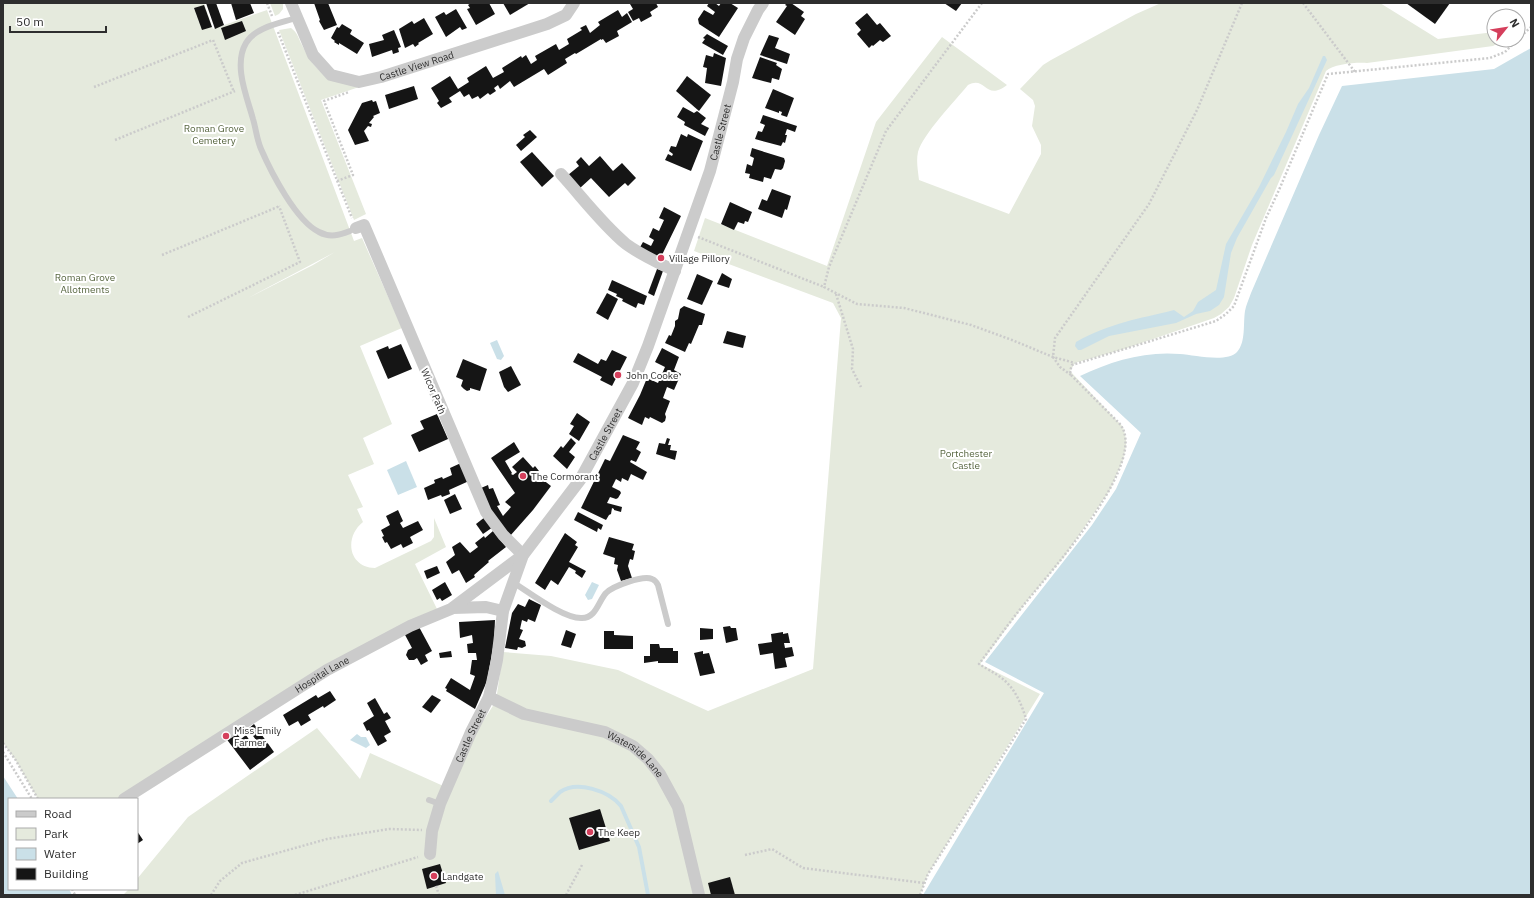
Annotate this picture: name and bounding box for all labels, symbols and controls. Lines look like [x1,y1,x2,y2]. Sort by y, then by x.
scale bar [10,8,106,34]
north arrow [1486,8,1526,48]
text: 50 m [16,14,44,29]
text: N [1507,16,1523,30]
street label: Castle View Road [378,48,456,84]
street label: Castle Street [707,102,734,162]
park label: Roman Grove Cemetery [184,122,245,147]
place label: Village Pillory [669,252,730,265]
marker: Village Pillory [656,253,666,263]
park label: Roman Grove Allotments [55,271,116,296]
street label: Wicor Path [418,366,449,416]
place label: John Cooke [626,369,679,382]
marker: John Cooke [613,370,623,380]
street label: Castle Street [586,406,625,463]
park label: Portchester Castle [940,447,992,472]
place label: The Cormorant [531,470,599,483]
marker: The Cormorant [518,471,528,481]
street label: Hospital Lane [292,653,352,696]
street label: Castle Street [453,706,489,765]
place label: Miss Emily Farmer [234,724,281,749]
street label: Waterside Lane [605,728,667,781]
marker: Miss Emily Farmer [221,731,231,741]
legend [8,798,138,890]
text: Road [44,806,72,821]
text: Park [44,826,69,841]
place label: The Keep [598,826,640,839]
marker: The Keep [585,827,595,837]
text: Water [44,846,77,861]
text: Building [44,866,89,881]
place label: Landgate [442,870,484,883]
marker: Landgate [429,871,439,881]

